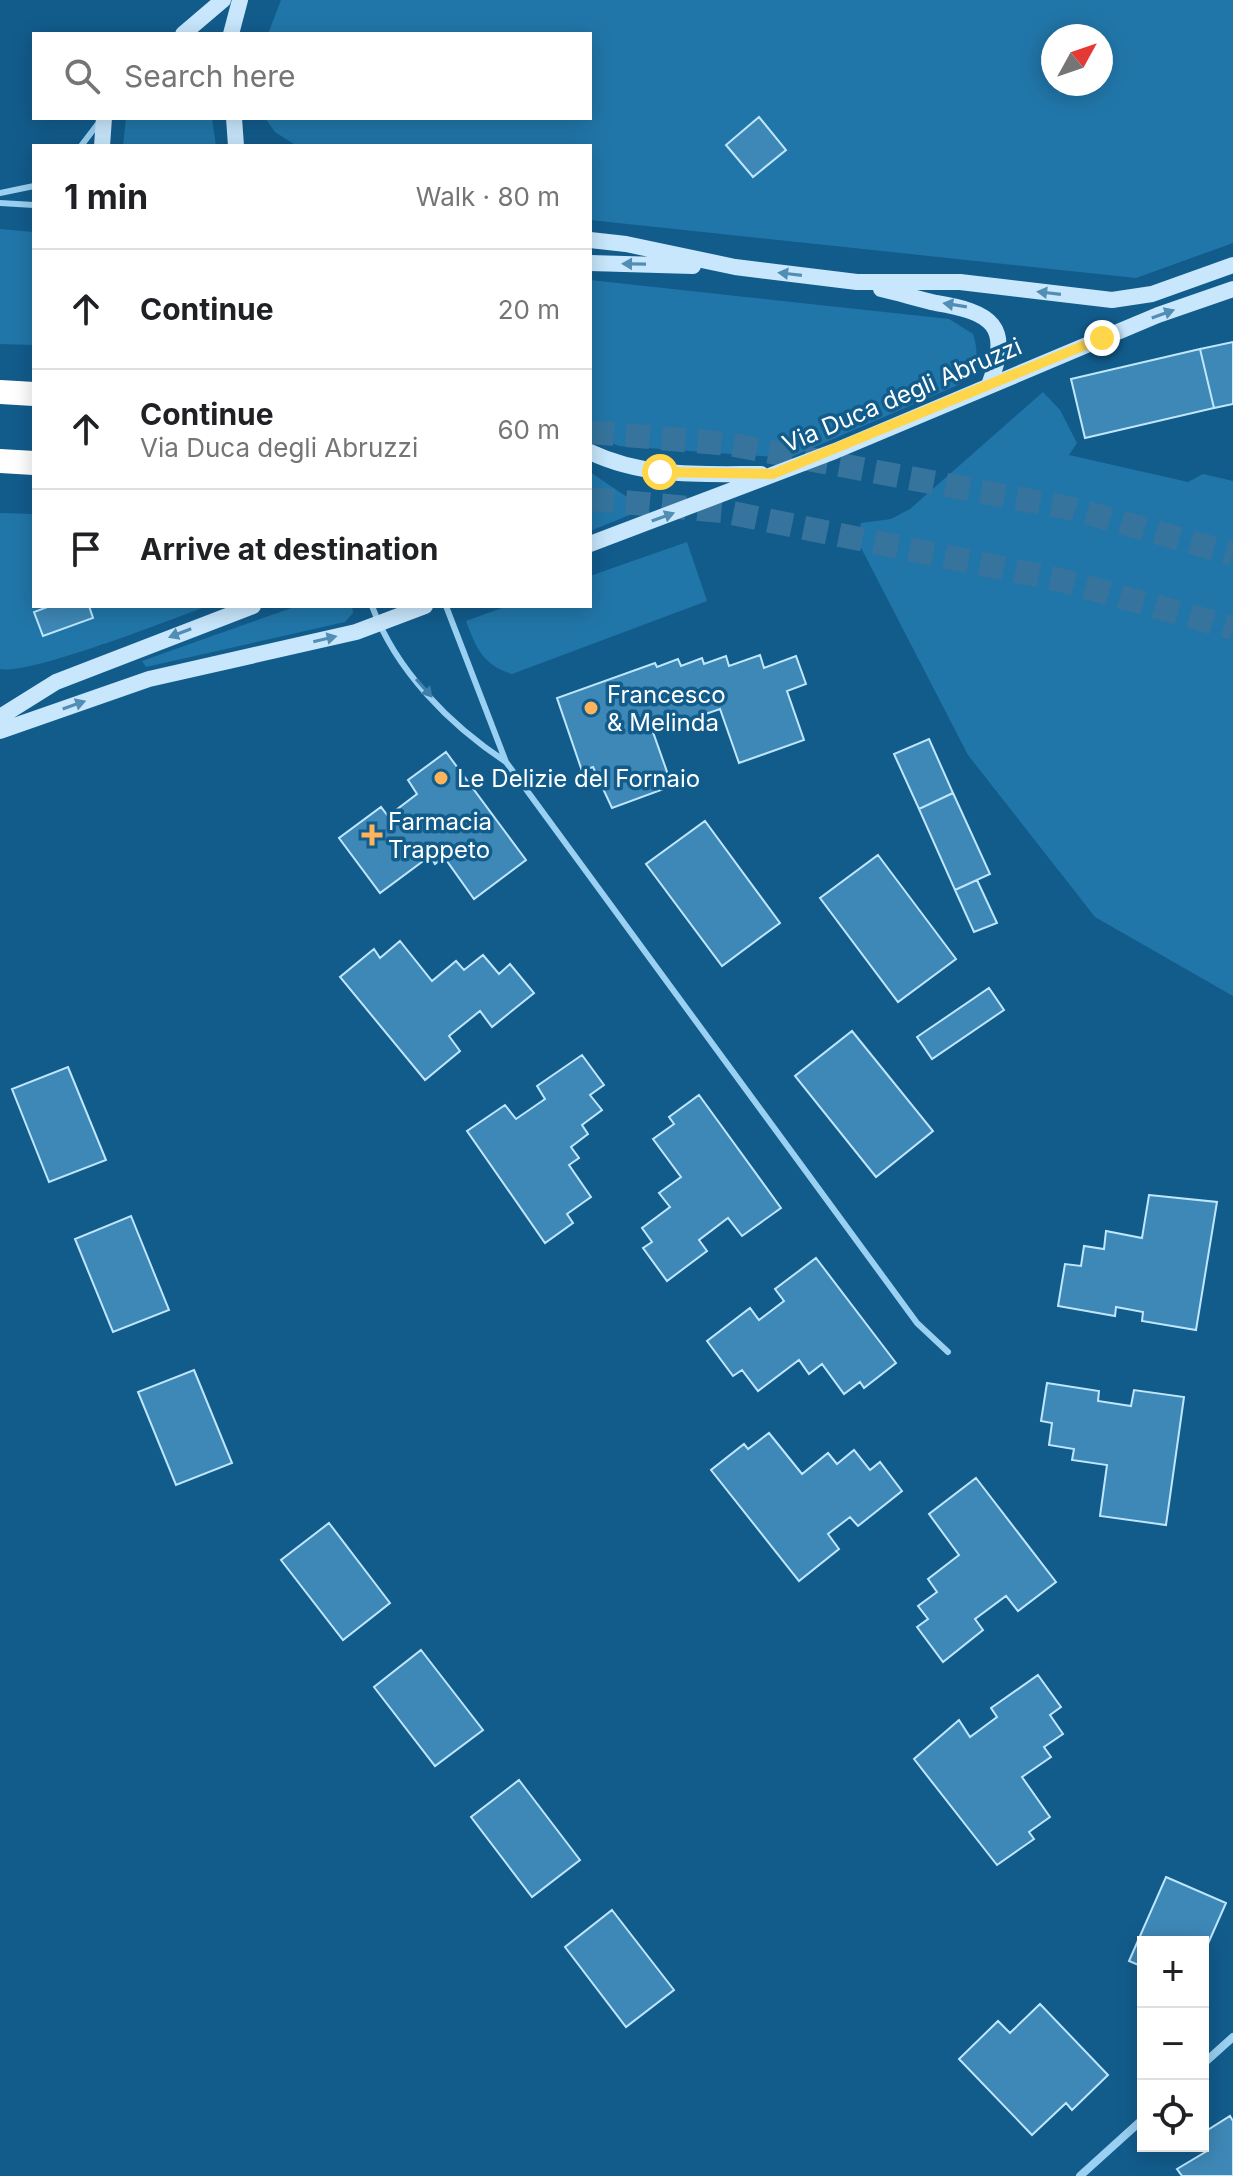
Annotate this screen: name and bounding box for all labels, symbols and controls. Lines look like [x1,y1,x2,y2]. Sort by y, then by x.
north arrow [1041,24,1113,96]
search box [32,32,592,120]
icon: search [60,54,104,98]
text: Search here [124,58,296,94]
text: 1 min [64,176,148,217]
text: Walk · 80 m [416,181,560,212]
one-way arrow [621,258,646,270]
one-way arrow [777,267,802,280]
one-way arrow [1036,286,1061,299]
icon: ahead [64,287,108,331]
text: Continue [140,291,274,327]
text: 20 m [498,294,560,325]
one-way arrow [943,299,968,311]
one-way arrow [1151,307,1175,319]
route end [1084,320,1120,356]
street label: Via Duca degli Abruzzi [778,331,1026,459]
text: Continue [140,396,274,432]
icon: ahead [64,407,108,451]
text: 60 m [497,414,560,445]
text: Via Duca degli Abruzzi [140,432,418,463]
route start [642,454,678,490]
one-way arrow [651,510,675,523]
icon: arrive [64,527,108,571]
text: Arrive at destination [140,531,438,567]
one-way arrow [168,627,192,640]
one-way arrow [312,632,337,645]
one-way arrow [415,677,432,697]
place label: Francesco & Melinda [607,680,726,737]
one-way arrow [62,698,86,711]
marker: Francesco & Melinda [582,699,600,717]
place label: Le Delizie del Fornaio [457,764,700,793]
marker: Le Delizie del Fornaio [432,769,450,787]
place label: Farmacia Trappeto [388,807,492,864]
marker: Farmacia Trappeto [363,826,381,844]
map controls [1137,1936,1209,2152]
button: + [1137,1936,1209,2008]
button: − [1137,2008,1209,2080]
button: locate [1137,2080,1209,2152]

